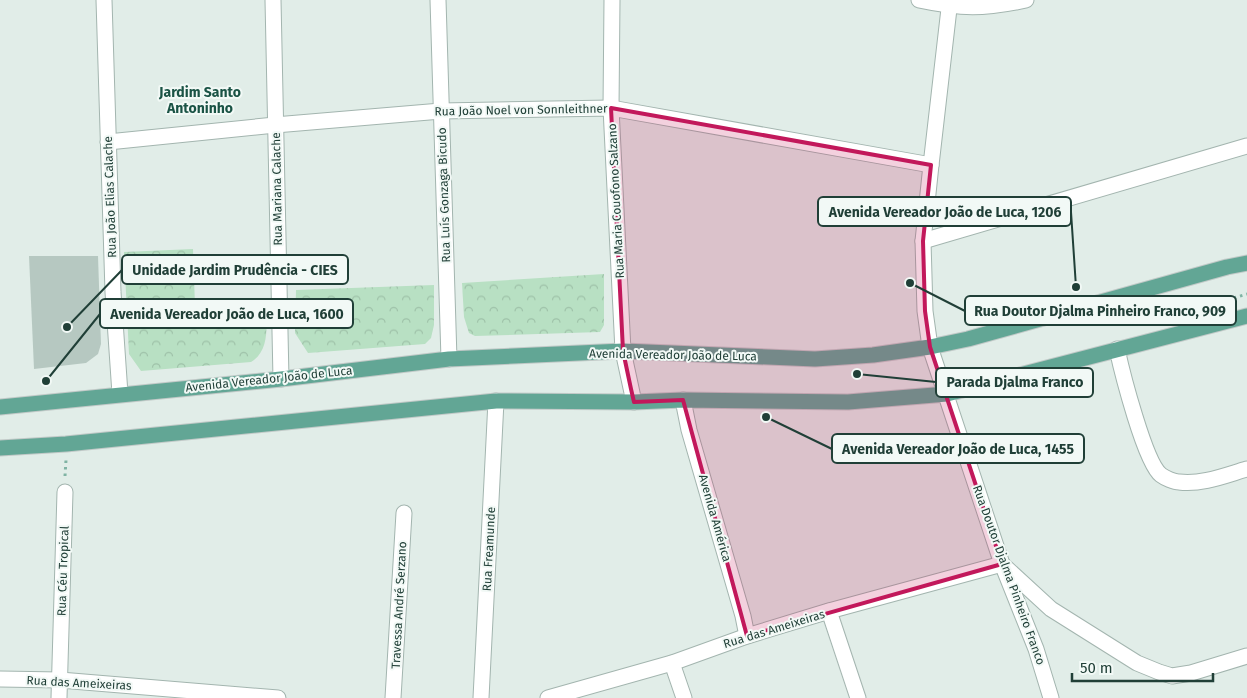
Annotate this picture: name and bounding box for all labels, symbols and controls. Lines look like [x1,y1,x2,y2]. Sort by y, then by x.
district label: Jardim Santo Antoninho [158,84,241,117]
street label: Rua João Noel von Sonnleithner [434,101,608,119]
street label: Rua Maria Couofono Salzano [605,123,627,279]
street label: Rua Luís Gonzaga Bicudo [435,127,453,263]
street label: Rua Mariana Calache [269,132,285,246]
street label: Rua João Elias Calache [101,136,119,258]
callout: Avenida Vereador João de Luca, 1206 [818,197,1071,226]
text: Avenida Vereador João de Luca, 1206 [828,204,1061,221]
callout: Unidade Jardim Prudência - CIES [122,255,348,284]
text: Unidade Jardim Prudência - CIES [132,262,338,279]
callout: Rua Doutor Djalma Pinheiro Franco, 909 [965,296,1236,325]
callout: Avenida Vereador João de Luca, 1600 [100,299,353,328]
text: Rua Doutor Djalma Pinheiro Franco, 909 [974,303,1226,320]
text: Avenida Vereador João de Luca, 1600 [109,306,344,323]
street label: Avenida Vereador João de Luca [589,347,757,363]
street label: Avenida Vereador João de Luca [185,363,353,395]
callout: Parada Djalma Franco [936,368,1093,397]
text: Parada Djalma Franco [947,374,1083,391]
callout: Avenida Vereador João de Luca, 1455 [832,434,1084,463]
text: Avenida Vereador João de Luca, 1455 [841,441,1074,458]
street label: Avenida América [696,473,734,563]
street label: Rua Doutor Djalma Pinheiro Franco [970,483,1048,667]
street label: Rua Freamunde [480,506,498,592]
street label: Rua Céu Tropical [54,525,72,616]
street label: Travessa André Serzano [389,541,409,669]
street label: Rua das Ameixeiras [722,607,827,651]
scale bar [1072,650,1213,682]
text: 50 m [1080,659,1113,677]
street label: Rua das Ameixeiras [26,673,132,693]

